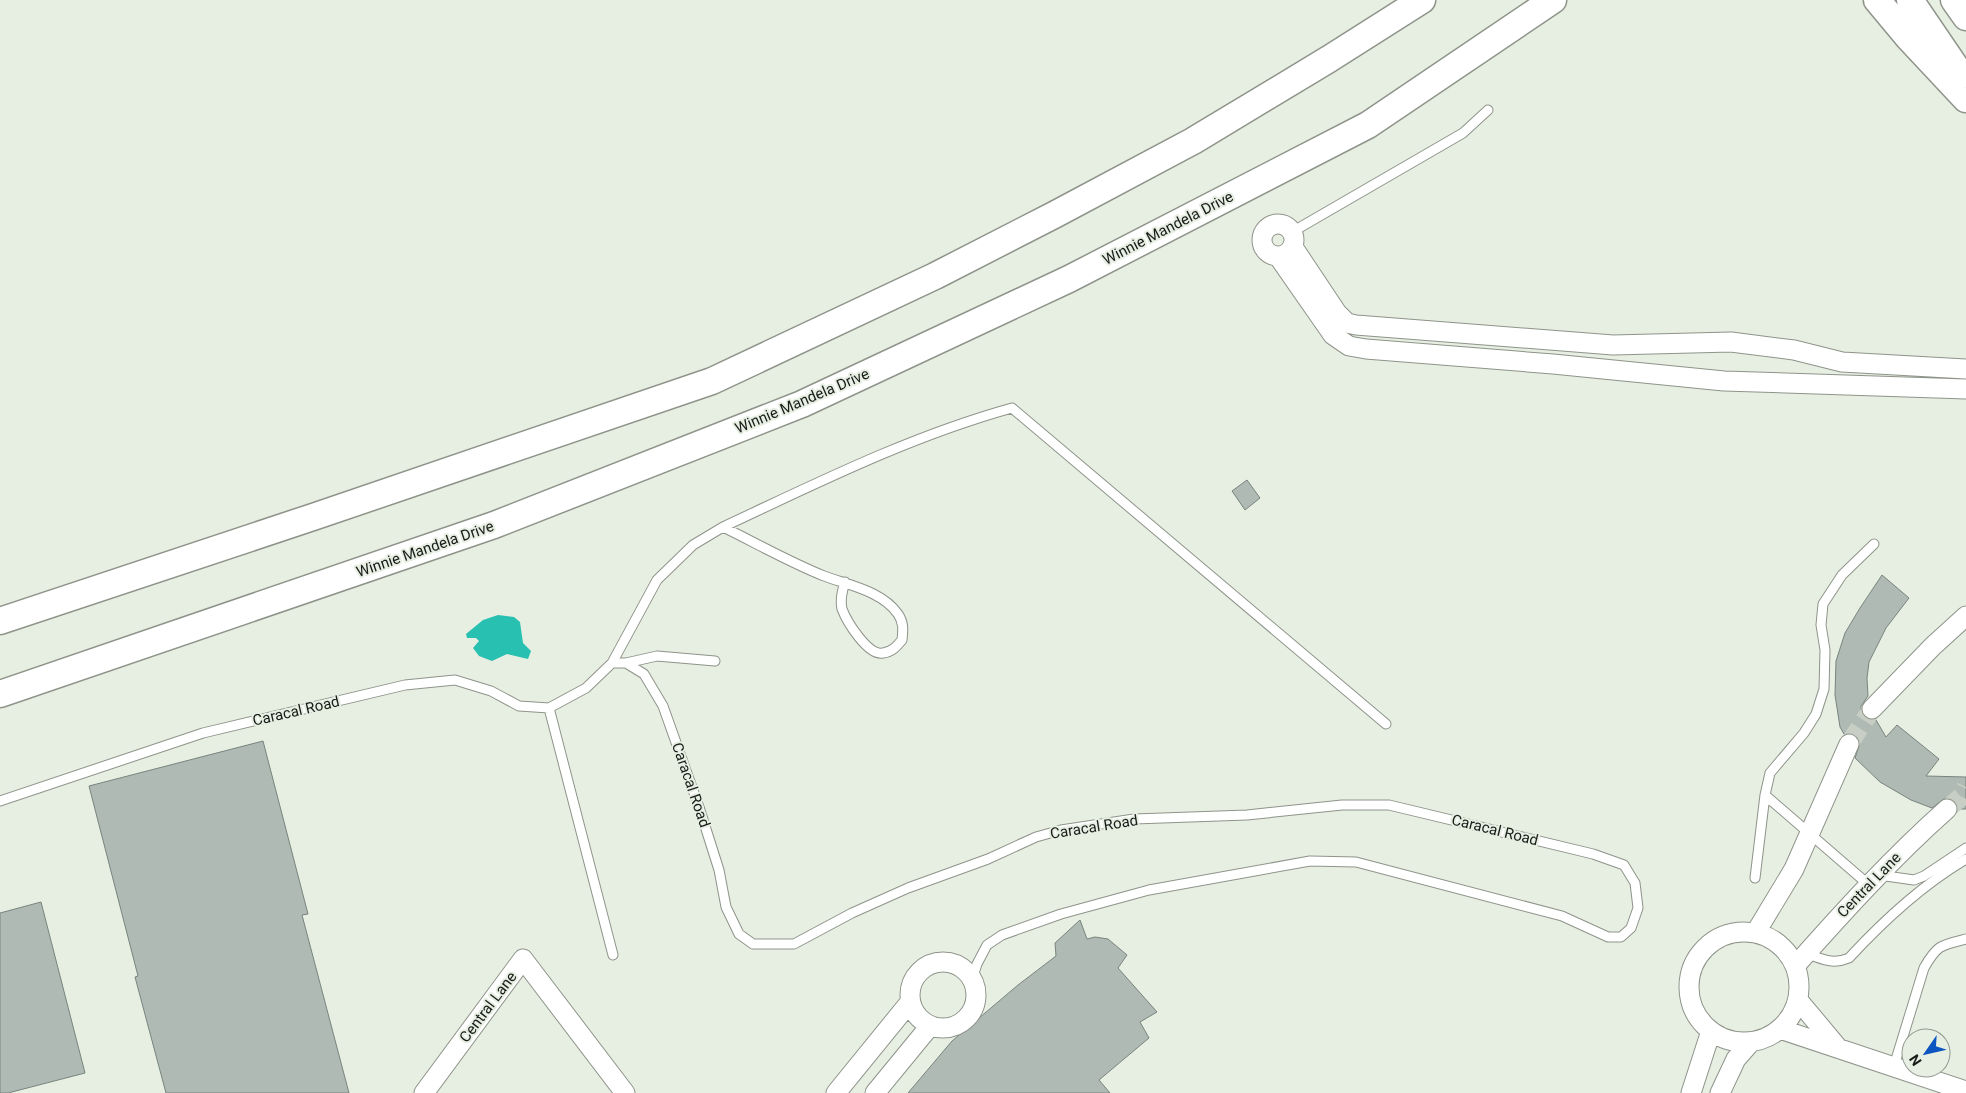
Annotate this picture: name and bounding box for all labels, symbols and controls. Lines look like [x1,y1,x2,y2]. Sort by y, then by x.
street label: Winnie Mandela Drive [1100,187,1236,269]
street label: Winnie Mandela Drive [732,365,872,437]
street label: Winnie Mandela Drive [354,517,496,581]
street label: Caracal Road [251,692,341,730]
street label: Caracal Road [668,740,714,830]
street label: Caracal Road [1049,811,1139,843]
street label: Caracal Road [1450,811,1540,849]
street label: Central Lane [1833,849,1905,921]
street label: Central Lane [456,968,520,1046]
north arrow [1901,1028,1951,1078]
text: N [1906,1052,1925,1069]

